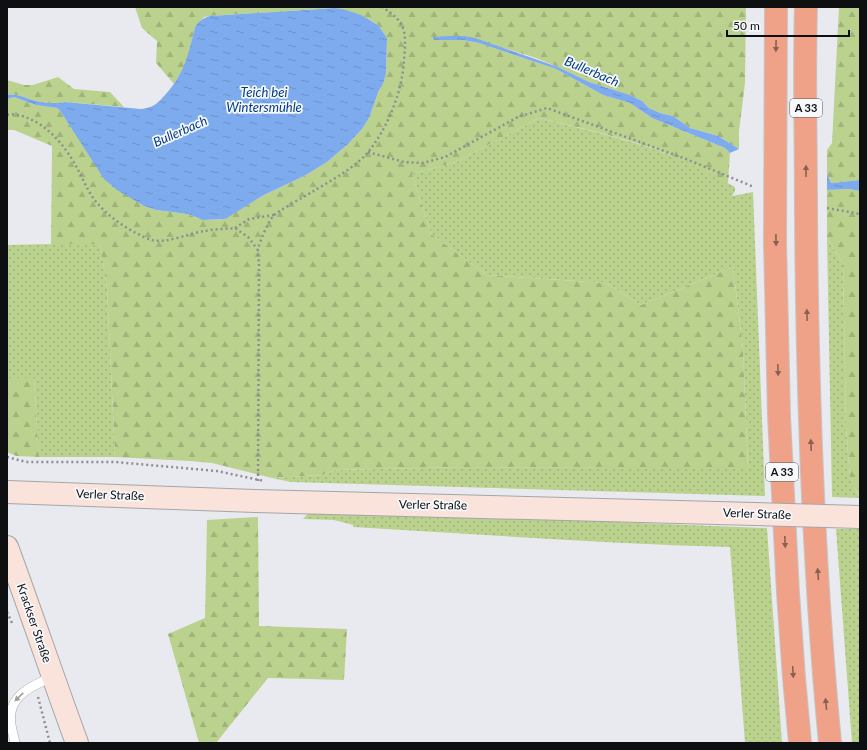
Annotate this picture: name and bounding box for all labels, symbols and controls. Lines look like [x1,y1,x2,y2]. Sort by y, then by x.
scale bar [727,12,849,38]
text: 50 m [733,18,760,33]
one-way arrow [773,40,779,53]
water label: Bullerbach [562,52,622,90]
water label: Teich bei Wintersmühle [226,84,302,115]
road number: A 33 [790,99,822,117]
water label: Bullerbach [151,112,210,150]
one-way arrow [803,164,809,177]
one-way arrow [772,234,779,246]
one-way arrow [804,308,810,321]
one-way arrow [775,364,781,377]
one-way arrow [808,438,814,451]
road number: A 33 [766,463,798,481]
street label: Verler Straße [76,486,144,503]
street label: Verler Straße [399,496,467,513]
street label: Verler Straße [723,505,791,522]
one-way arrow [782,536,789,548]
one-way arrow [814,568,821,580]
street label: Krackser Straße [14,581,55,664]
one-way arrow [790,666,797,678]
one-way arrow [14,692,24,702]
one-way arrow [823,698,830,710]

